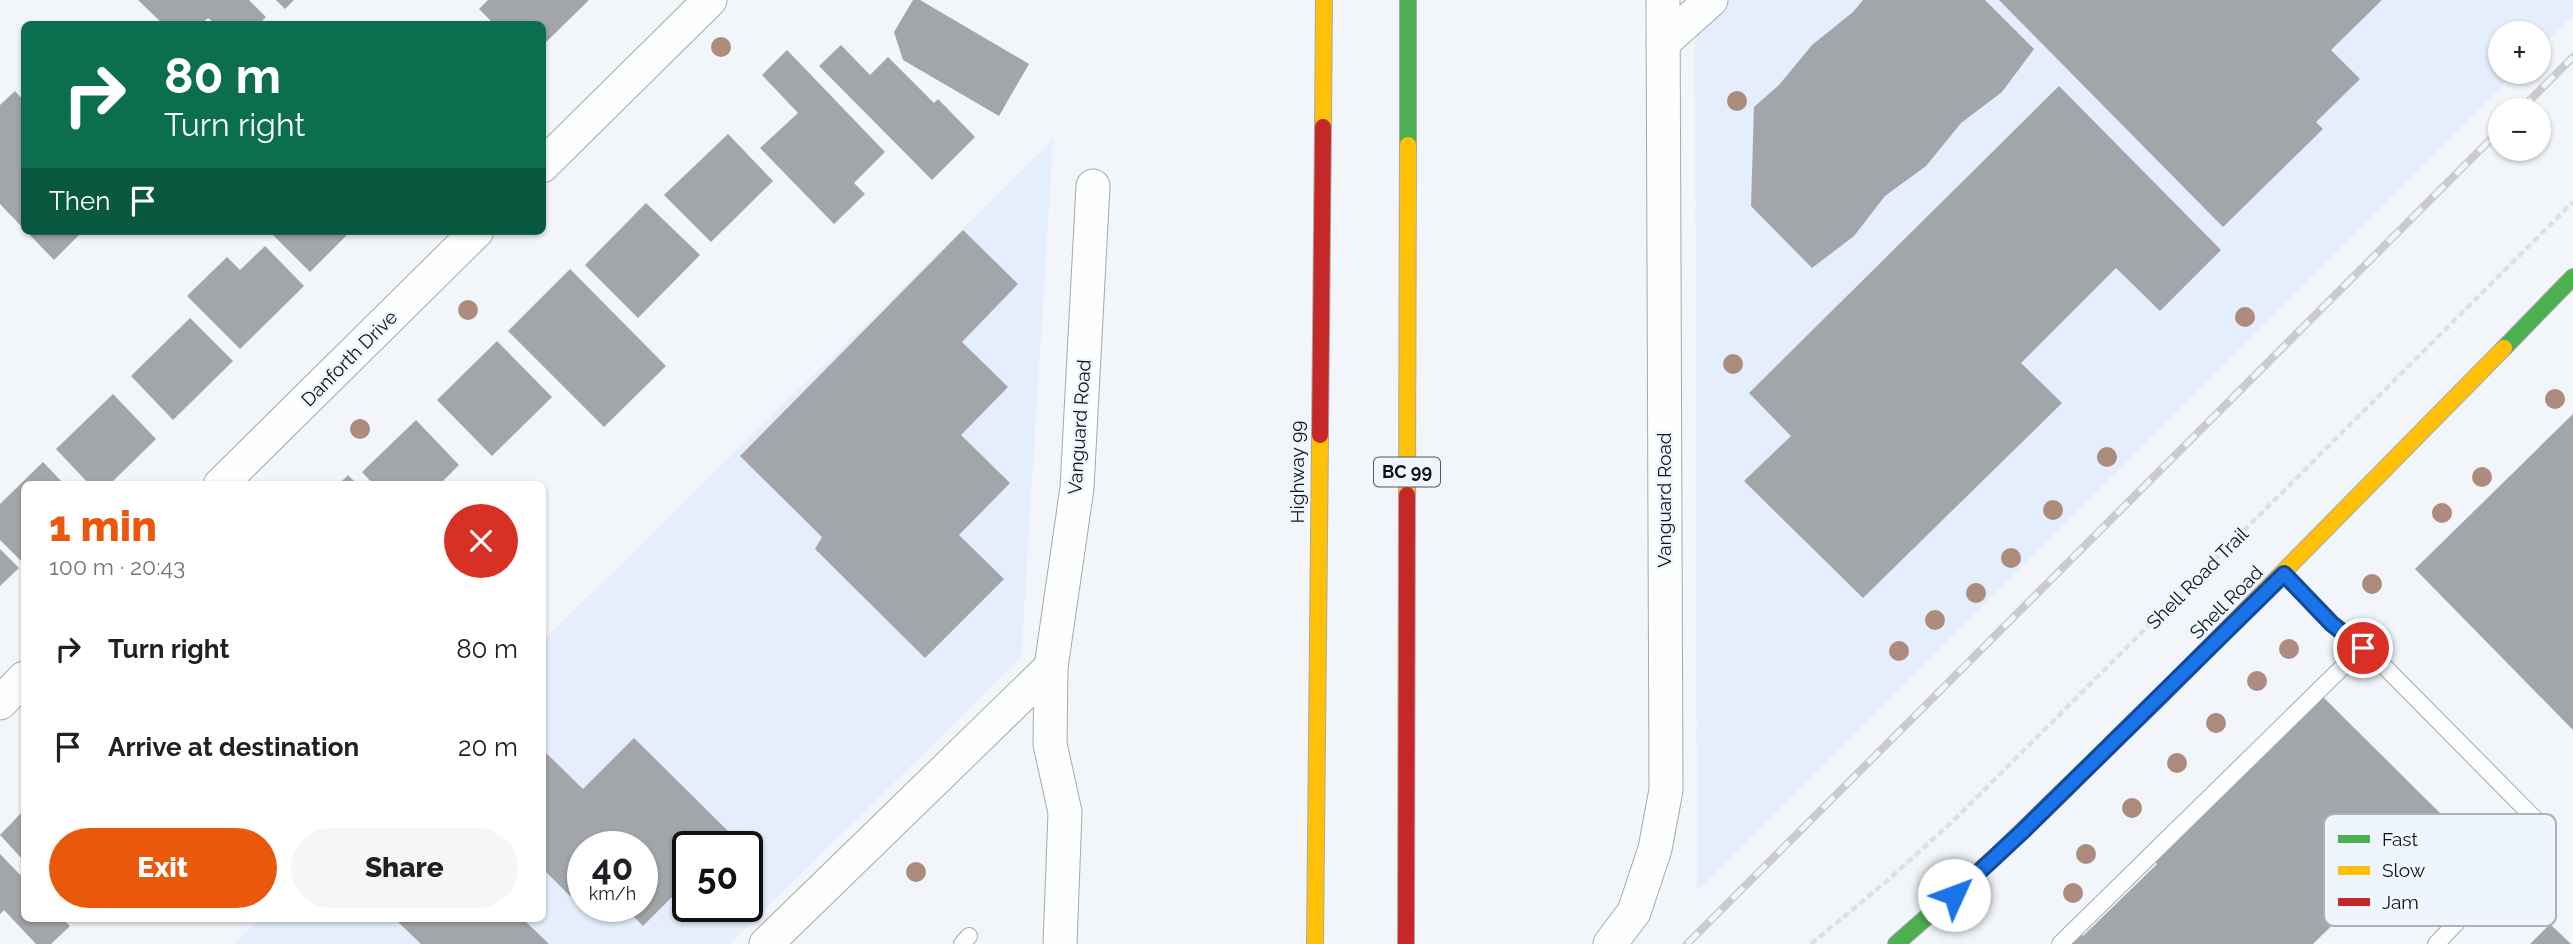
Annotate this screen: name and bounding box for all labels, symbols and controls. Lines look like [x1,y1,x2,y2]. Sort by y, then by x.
map controls [2488,21,2551,161]
button: + [2488,21,2551,84]
text: 80 m [164,47,281,104]
icon: right [49,49,140,140]
button: − [2488,98,2551,161]
text: Turn right [164,106,305,143]
icon: arrive [124,182,162,220]
text: Then [49,186,110,216]
street label: Danforth Drive [297,306,401,410]
street label: Vanguard Road [1063,359,1095,495]
street label: Highway 99 [1286,421,1308,523]
street label: Vanguard Road [1653,432,1675,568]
road number: BC 99 [1374,458,1440,486]
text: 1 min [49,502,157,551]
button: close [444,504,518,578]
street label: Shell Road Trail [2141,522,2253,634]
text: 100 m · 20:43 [49,553,185,580]
street label: Shell Road [2185,561,2267,643]
pin [2333,618,2393,678]
icon: arrive [2344,629,2382,667]
icon: right [49,630,87,668]
text: Turn right [108,634,229,664]
text: 80 m [456,634,518,664]
icon: arrive [49,728,87,766]
text: Arrive at destination [108,732,359,762]
text: 20 m [458,732,518,762]
legend [2324,814,2556,926]
button: Exit [49,828,277,908]
button: Share [291,828,518,908]
text: Fast [2382,828,2418,850]
speed limit sign: 50 [672,831,763,922]
text: 40 [592,847,633,888]
position arrow [1917,858,1991,932]
text: Slow [2382,859,2426,881]
text: km/h [589,883,636,904]
text: Jam [2382,891,2419,913]

